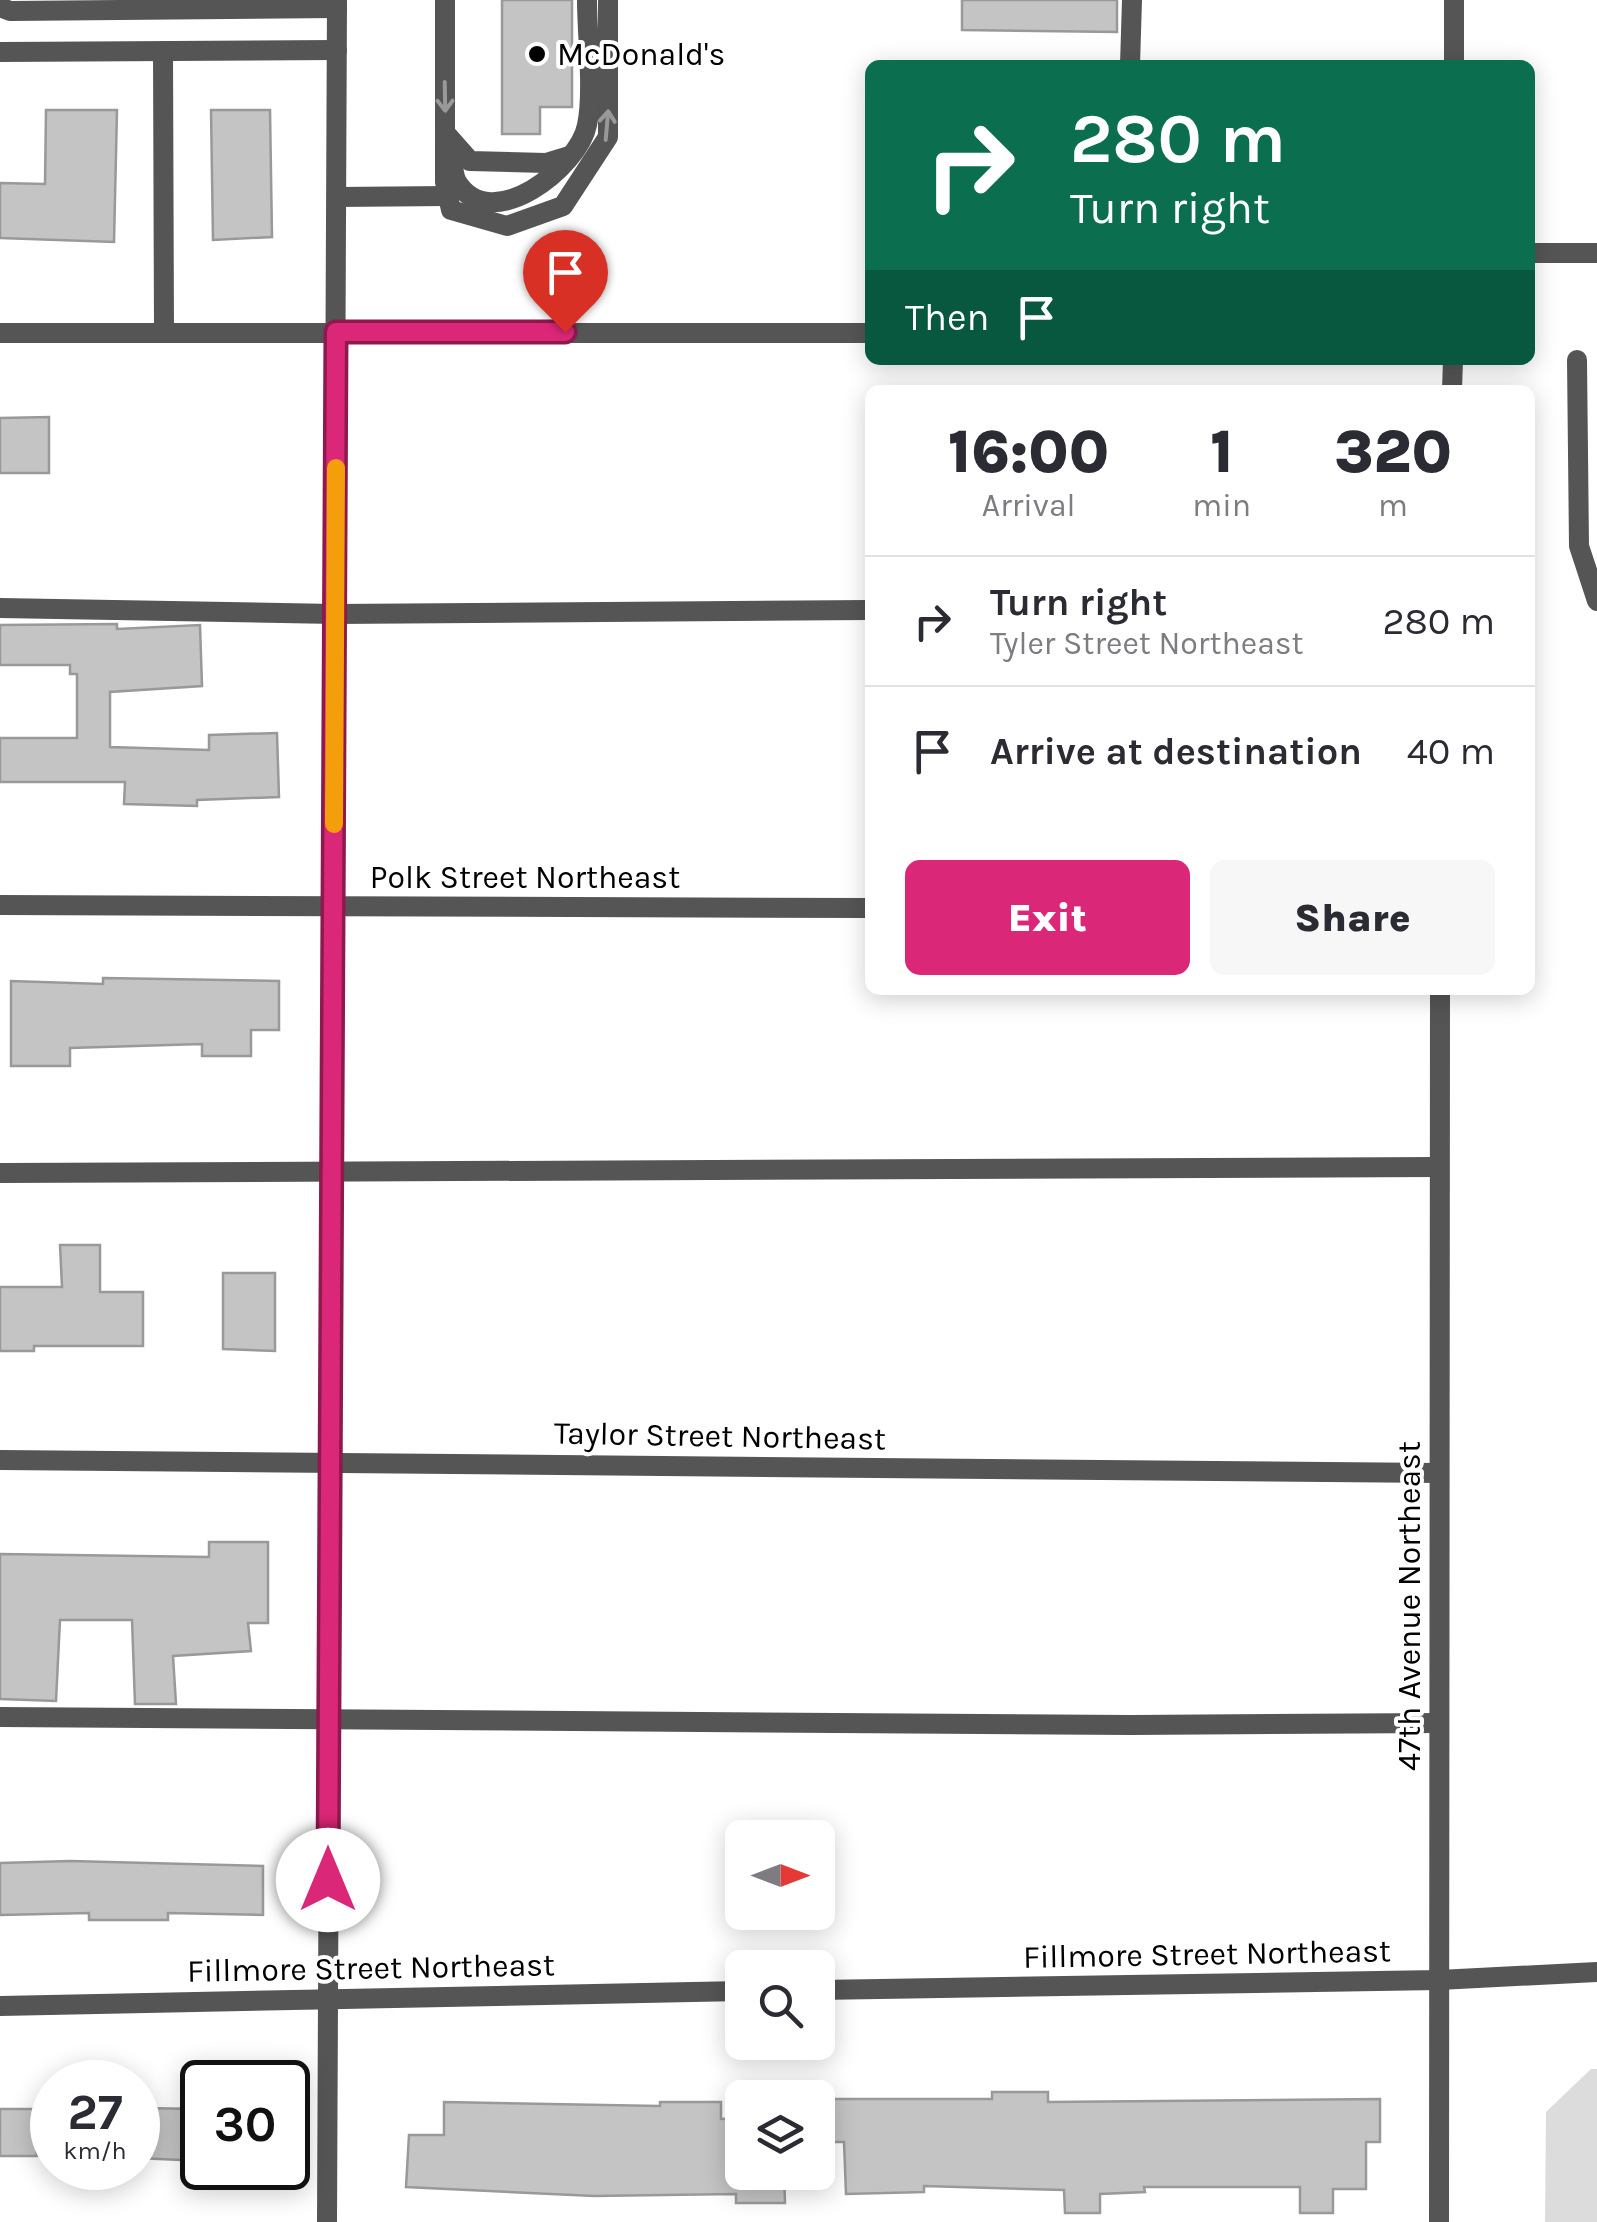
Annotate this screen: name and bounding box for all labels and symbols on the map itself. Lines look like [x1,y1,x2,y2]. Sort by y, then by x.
place label: McDonald's [557,36,725,73]
marker: McDonald's [526,43,548,65]
one-way arrow [436,80,454,113]
one-way arrow [597,109,616,142]
pin [523,230,608,333]
street label: Polk Street Northeast [370,859,680,896]
street label: Taylor Street Northeast [554,1415,886,1457]
street label: 47th Avenue Northeast [1391,1441,1428,1771]
north arrow [725,1820,835,1930]
position arrow [276,1828,380,1932]
street label: Fillmore Street Northeast [1023,1932,1391,1976]
street label: Fillmore Street Northeast [187,1946,555,1990]
speed limit sign: 30 [180,2060,310,2190]

